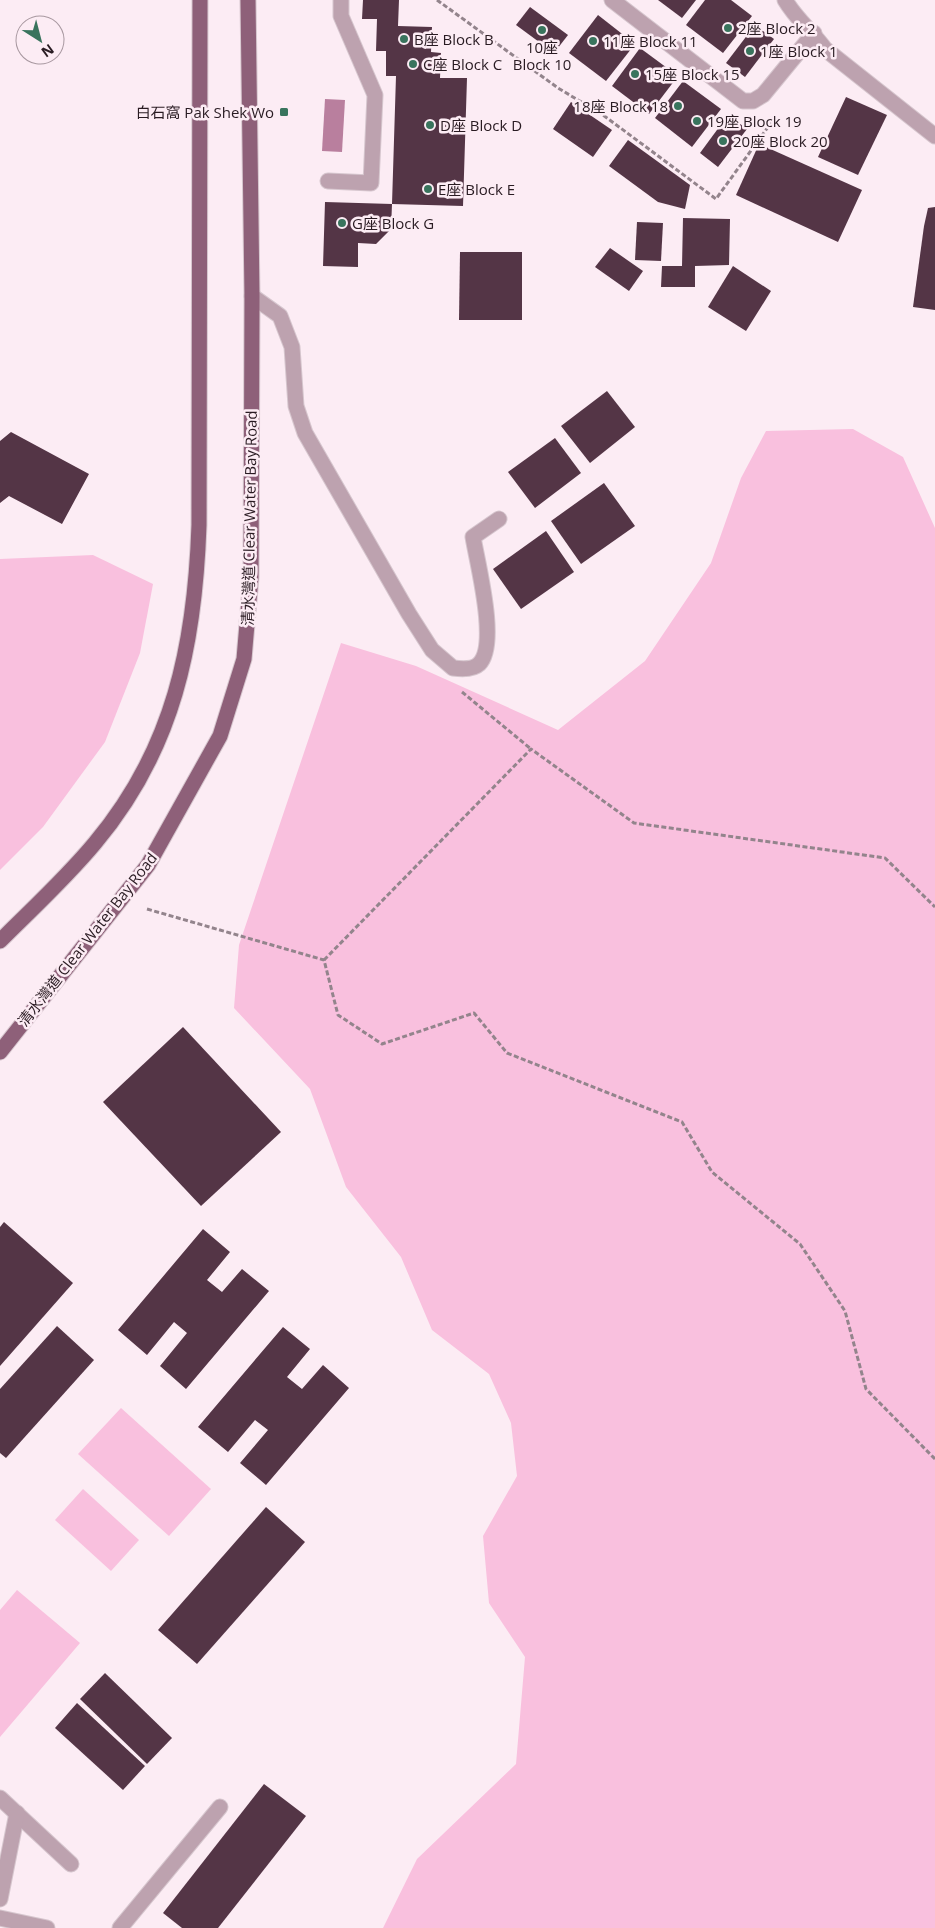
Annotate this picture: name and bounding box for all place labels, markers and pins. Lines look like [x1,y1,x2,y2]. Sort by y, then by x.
place label: 2座 Block 2 [738,18,816,38]
marker: 2座 Block 2 [722,22,734,34]
marker: 10座 Block 10 [536,24,548,36]
place label: B座 Block B [414,29,494,49]
place label: 11座 Block 11 [603,31,698,51]
marker: B座 Block B [398,33,410,45]
marker: 11座 Block 11 [587,35,599,47]
place label: 10座 Block 10 [513,37,571,74]
place label: 1座 Block 1 [760,41,838,61]
marker: 1座 Block 1 [744,45,756,57]
place label: C座 Block C [423,54,502,74]
marker: C座 Block C [407,58,419,70]
place label: 15座 Block 15 [645,64,740,84]
marker: 15座 Block 15 [629,68,641,80]
place label: 18座 Block 18 [573,96,668,116]
marker: 18座 Block 18 [672,100,684,112]
place label: 白石窩 Pak Shek Wo [135,102,274,122]
marker: 白石窩 Pak Shek Wo [278,106,290,118]
place label: 19座 Block 19 [707,111,802,131]
place label: D座 Block D [440,115,522,135]
marker: 19座 Block 19 [691,115,703,127]
marker: D座 Block D [424,119,436,131]
place label: 20座 Block 20 [733,131,828,151]
marker: 20座 Block 20 [717,135,729,147]
place label: E座 Block E [438,179,515,199]
marker: E座 Block E [422,183,434,195]
place label: G座 Block G [352,213,434,233]
marker: G座 Block G [336,217,348,229]

